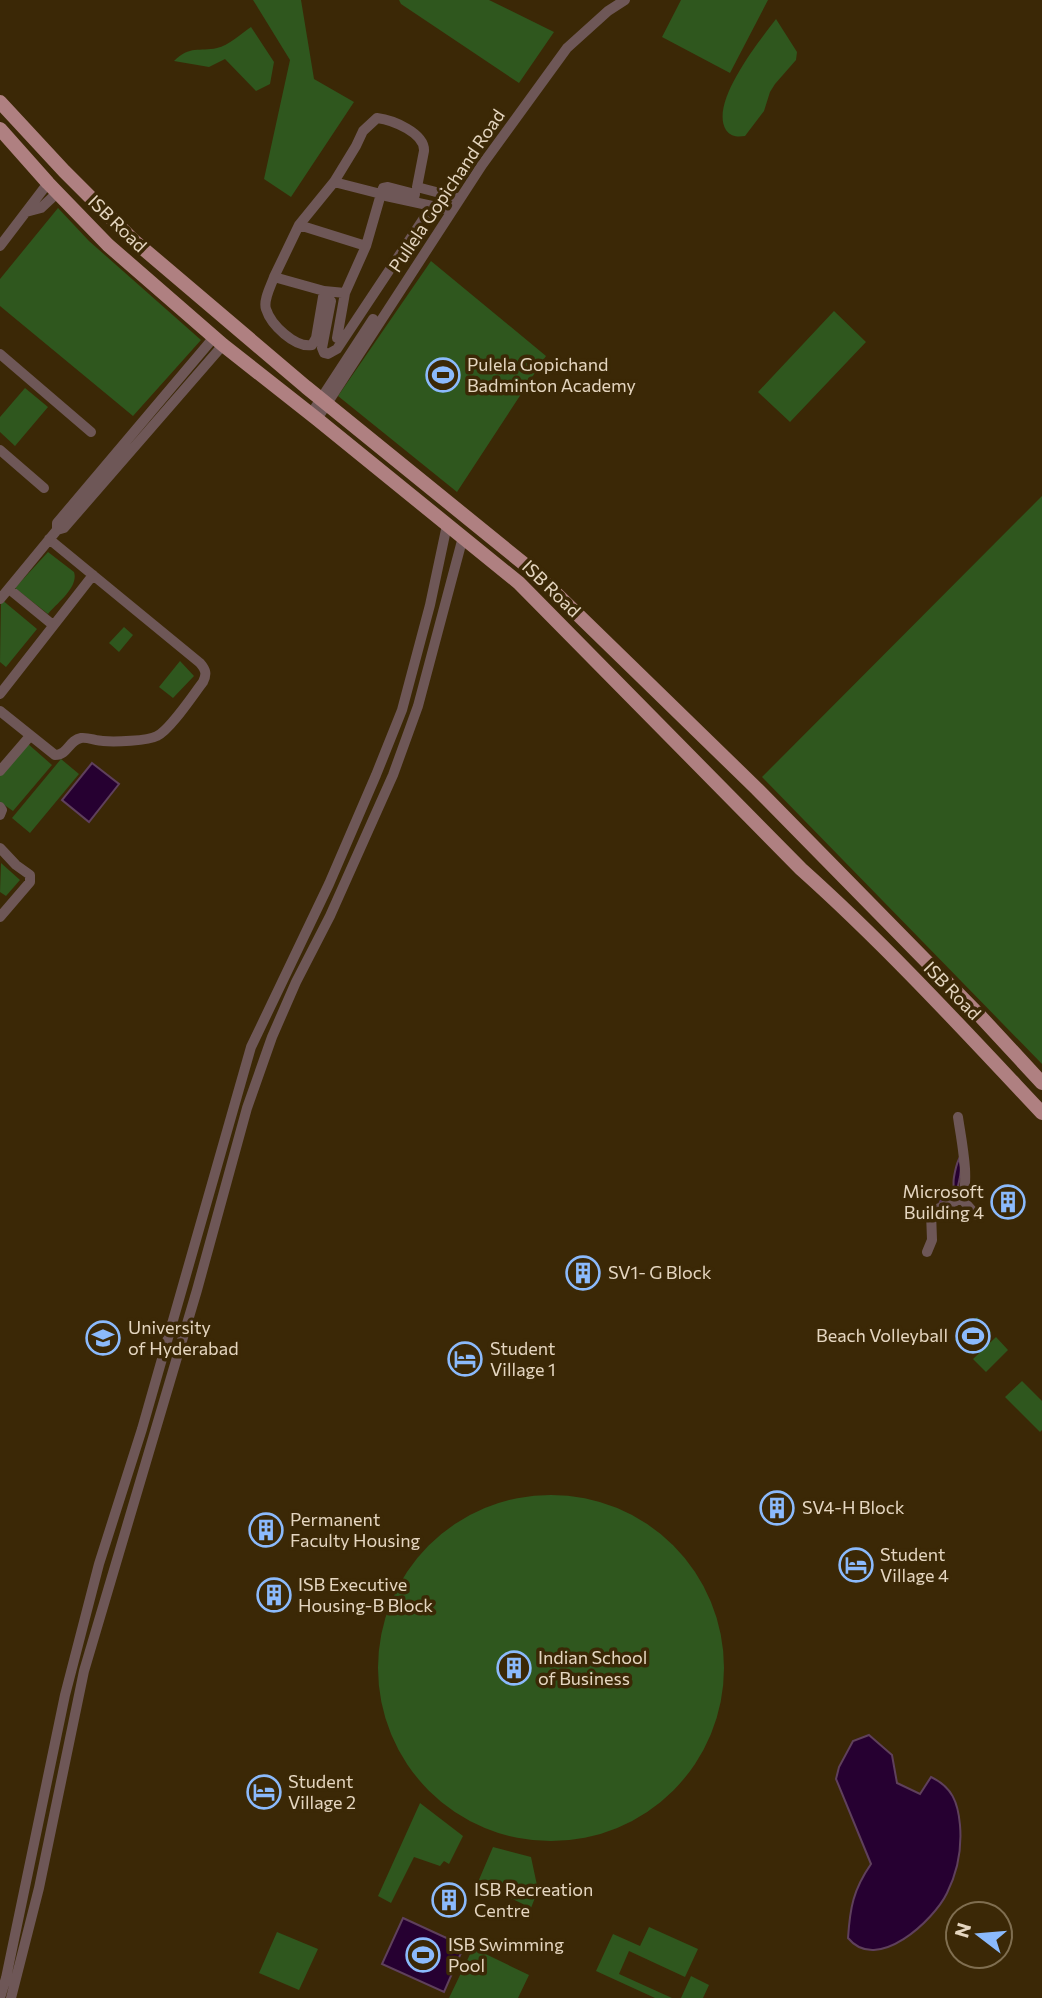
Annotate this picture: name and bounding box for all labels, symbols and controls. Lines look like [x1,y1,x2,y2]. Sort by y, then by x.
street label: Pullela Gopichand Road [384,105,509,276]
street label: ISB Road [84,190,151,256]
place label: Pulela Gopichand Badminton Academy [467,353,636,396]
sports icon: Pulela Gopichand Badminton Academy [424,356,462,394]
street label: ISB Road [518,555,585,621]
street label: ISB Road [920,957,986,1024]
place label: Microsoft Building 4 [902,1180,984,1223]
building icon: Microsoft Building 4 [989,1183,1027,1221]
building icon: SV1- G Block [564,1254,602,1292]
place label: SV1- G Block [608,1261,712,1283]
place label: University of Hyderabad [128,1316,239,1359]
sports icon: Beach Volleyball [954,1317,992,1355]
school or university icon: University of Hyderabad [84,1319,122,1357]
place label: Beach Volleyball [816,1324,948,1346]
place label: Student Village 1 [490,1337,556,1380]
hotel icon: Student Village 1 [446,1340,484,1378]
building icon: SV4-H Block [758,1489,796,1527]
place label: SV4-H Block [802,1496,905,1518]
place label: Permanent Faculty Housing [290,1508,420,1551]
building icon: Permanent Faculty Housing [247,1511,285,1549]
place label: Student Village 4 [880,1543,949,1586]
hotel icon: Student Village 4 [837,1546,875,1584]
place label: ISB Executive Housing-B Block [298,1573,433,1616]
building icon: ISB Executive Housing-B Block [255,1576,293,1614]
place label: Indian School of Business [538,1646,647,1689]
building icon: Indian School of Business [495,1649,533,1687]
place label: Student Village 2 [288,1770,356,1813]
hotel icon: Student Village 2 [245,1773,283,1811]
place label: ISB Recreation Centre [474,1878,593,1921]
building icon: ISB Recreation Centre [430,1881,468,1919]
north arrow [944,1900,1014,1970]
text: N [949,1920,975,1940]
place label: ISB Swimming Pool [448,1933,564,1976]
sports icon: ISB Swimming Pool [404,1936,442,1974]

